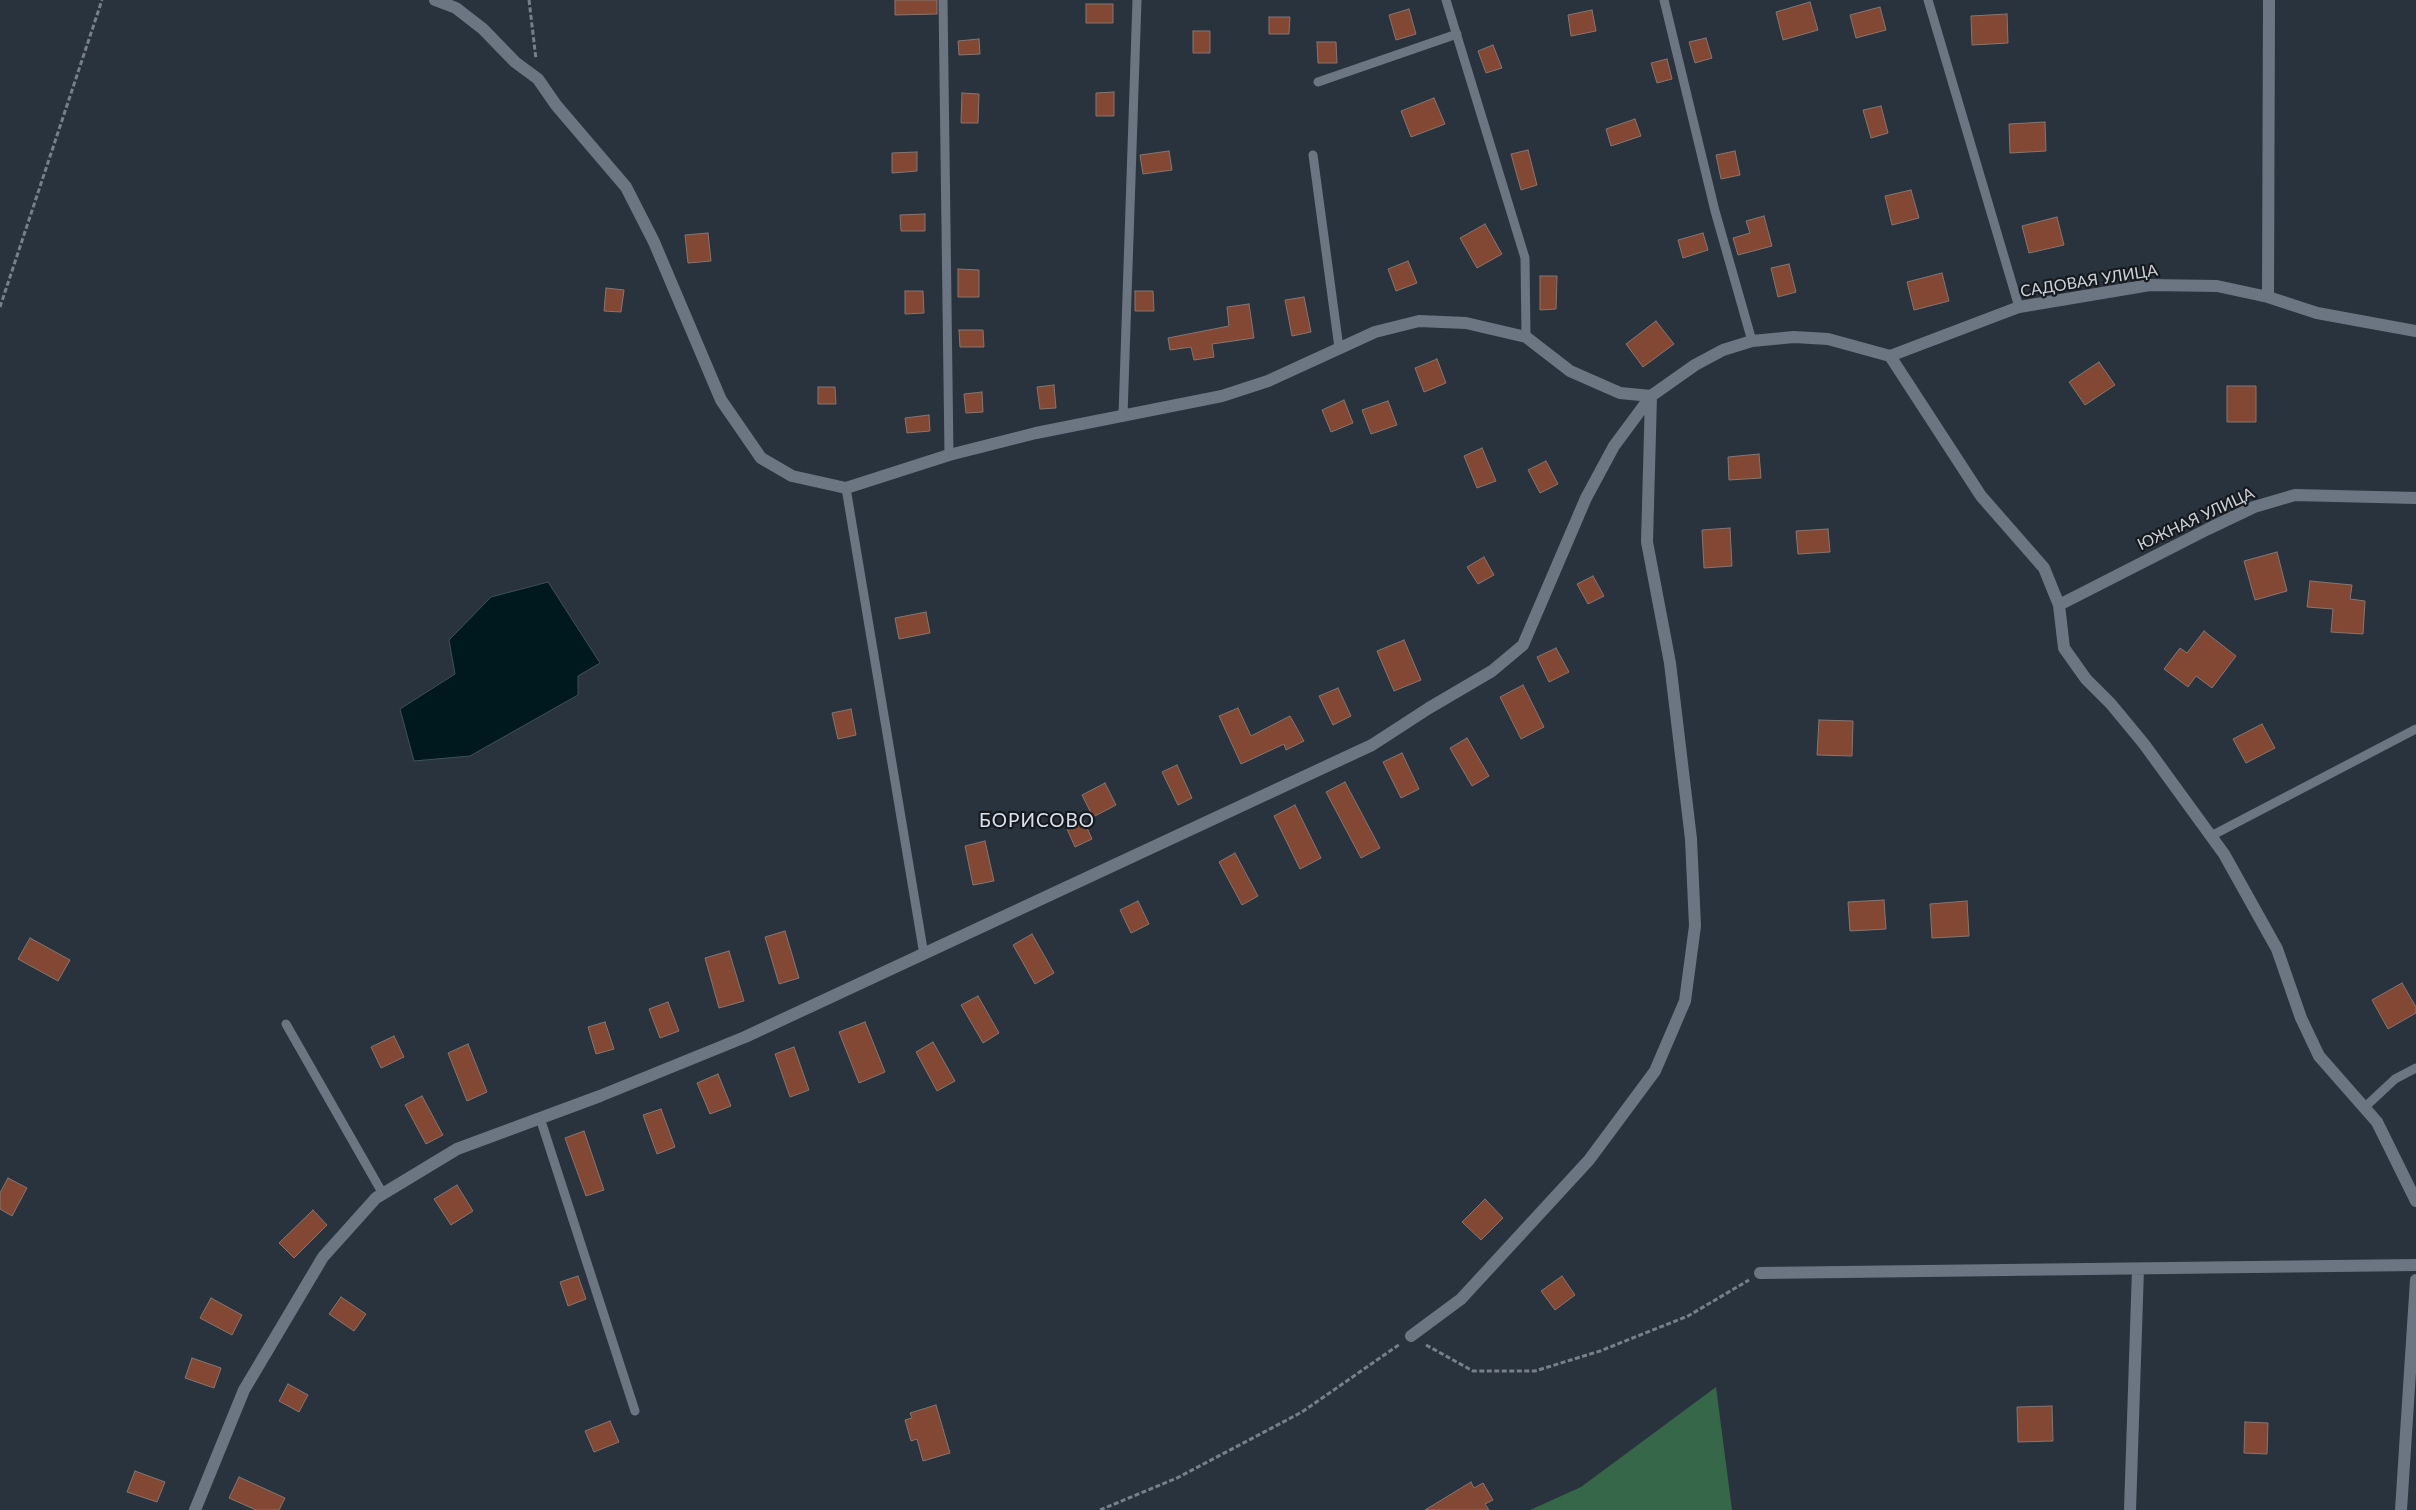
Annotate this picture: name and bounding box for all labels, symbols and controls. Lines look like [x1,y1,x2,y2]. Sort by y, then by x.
street label: САДОВАЯ УЛИЦА [2019,261,2159,301]
street label: ЮЖНАЯ УЛИЦА [2135,484,2257,554]
district label: БОРИСОВО [978,810,1096,832]

